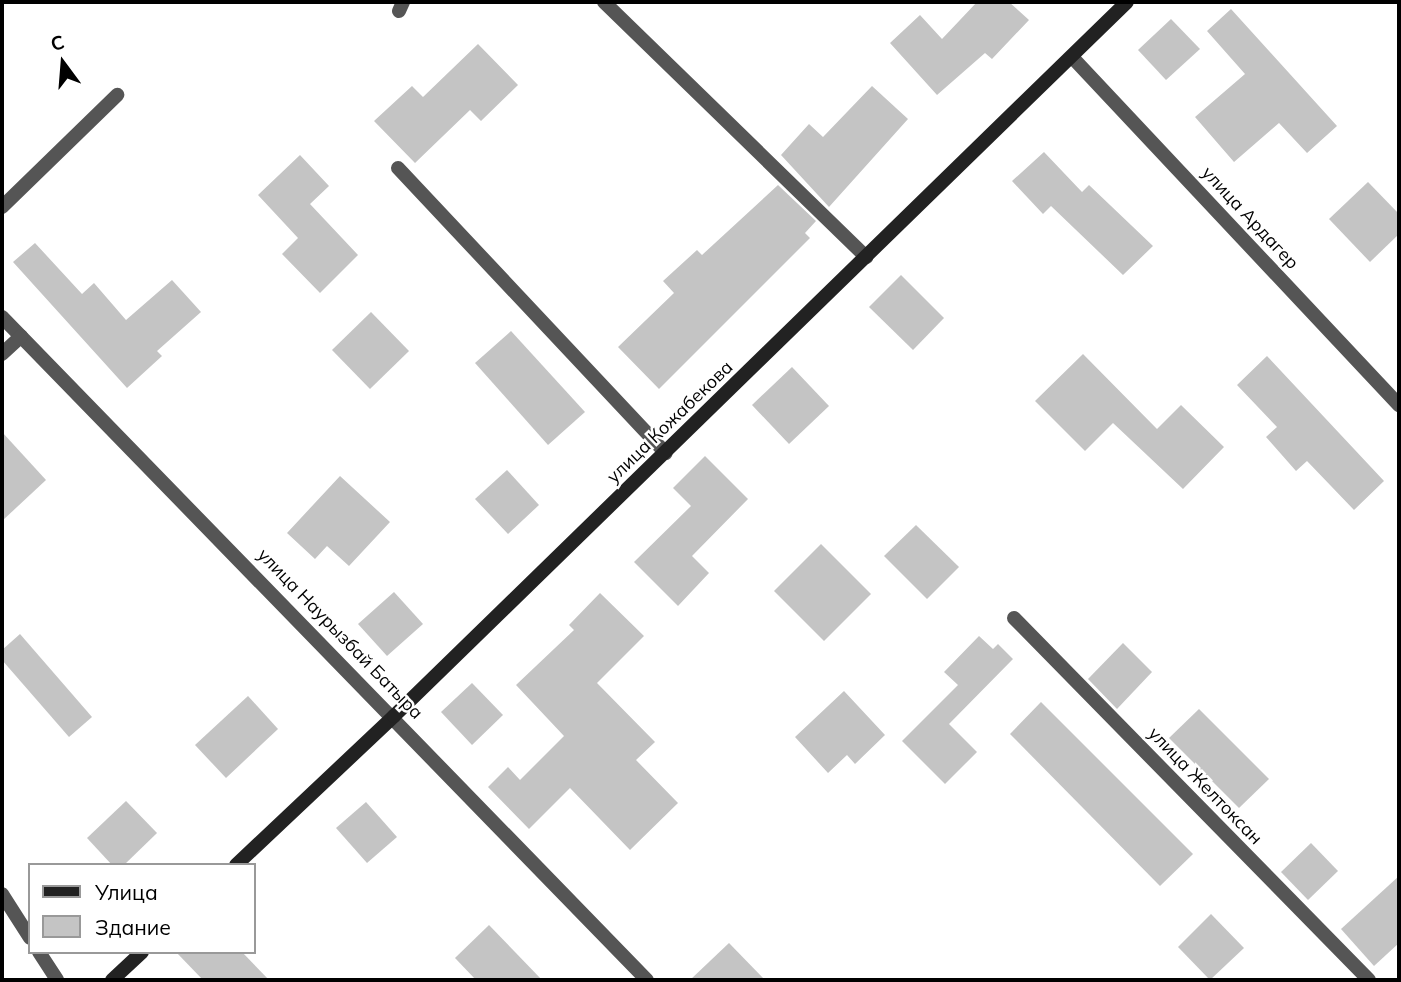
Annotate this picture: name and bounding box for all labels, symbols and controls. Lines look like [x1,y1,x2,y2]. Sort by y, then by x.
north arrow [28,28,98,98]
text: С [48,29,67,56]
street label: улица Ардагер [1197,162,1303,274]
street label: улица Кожабекова [603,356,737,488]
street label: улица Наурызбай Батыра [253,544,427,724]
street label: улица Желтоксан [1144,723,1266,849]
legend [28,863,256,954]
text: Улица [95,879,158,905]
text: Здание [95,914,171,940]

